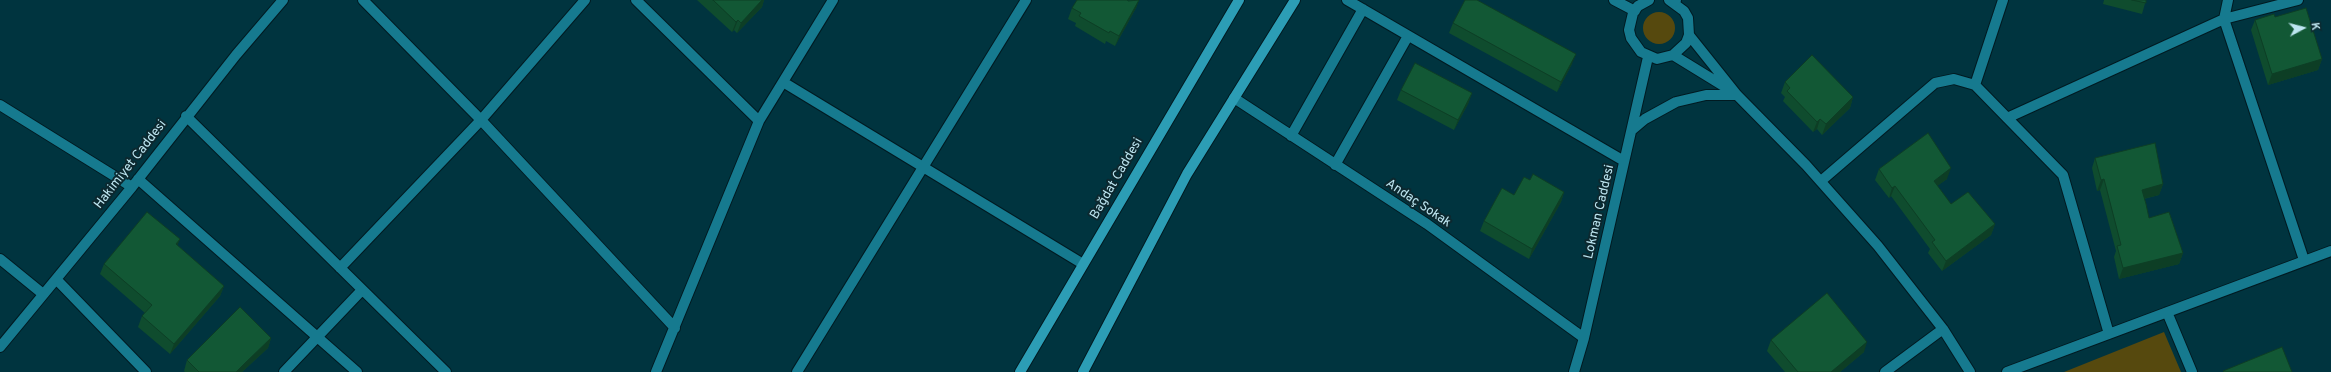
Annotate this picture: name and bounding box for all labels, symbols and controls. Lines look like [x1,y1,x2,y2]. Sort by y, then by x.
north arrow [2283,8,2323,48]
text: K [2307,22,2322,31]
street label: Hakimiyet Caddesi [92,118,170,212]
street label: Bağdat Caddesi [1087,136,1147,222]
street label: Lokman Caddesi [1582,163,1618,261]
street label: Andaç Sokak [1382,176,1454,232]

